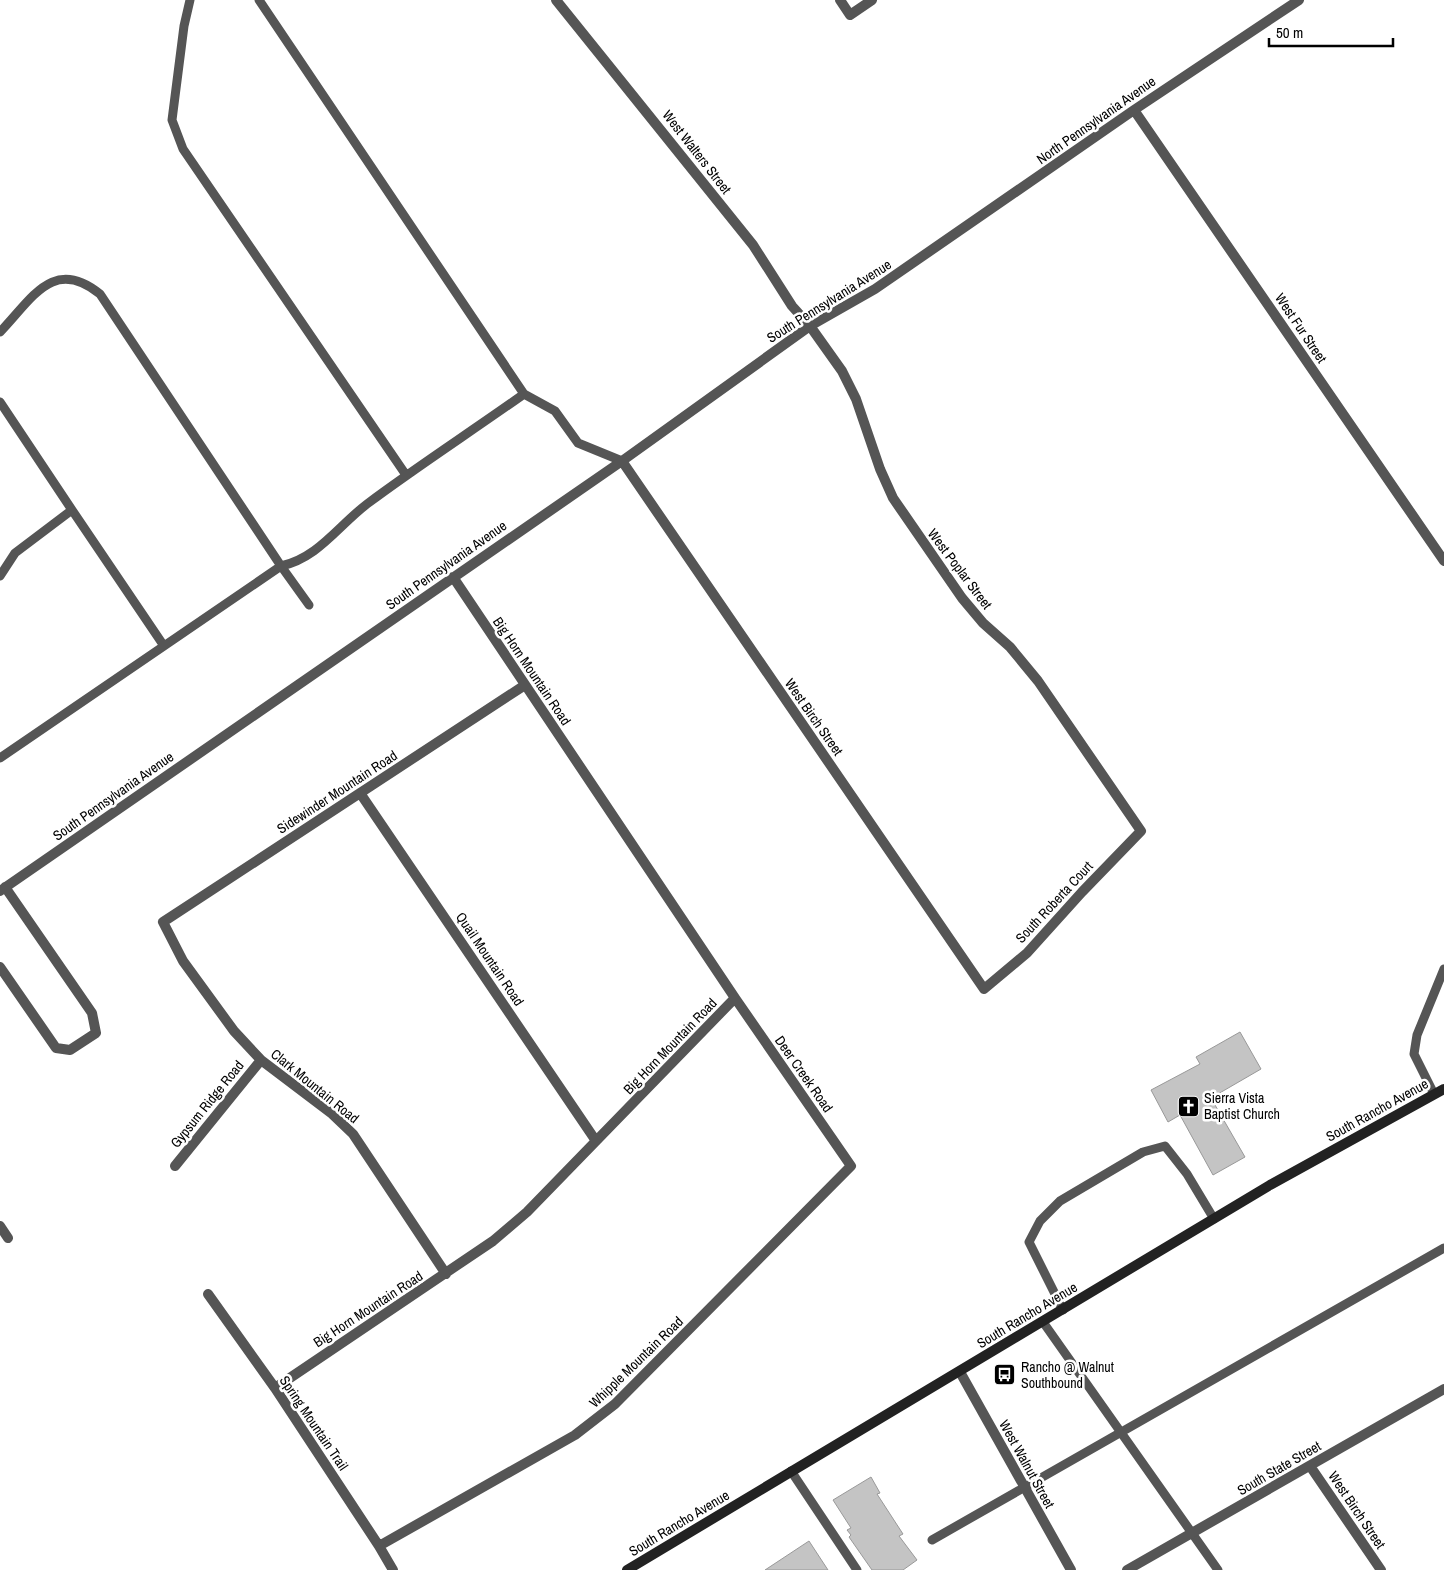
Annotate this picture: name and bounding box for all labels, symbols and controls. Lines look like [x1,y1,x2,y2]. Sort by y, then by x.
scale bar [1269,15,1393,47]
text: 50 m [1276,22,1303,43]
street label: North Pennsylvania Avenue [1033,72,1159,168]
street label: West Walters Street [659,106,735,198]
street label: South Pennsylvania Avenue [763,255,895,347]
street label: West Fur Street [1271,290,1331,366]
street label: South Pennsylvania Avenue [382,516,510,614]
street label: West Poplar Street [924,525,996,613]
street label: Big Horn Mountain Road [489,613,575,729]
street label: West Birch Street [781,675,847,759]
street label: Sidewinder Mountain Road [273,746,401,838]
street label: South Pennsylvania Avenue [49,747,177,845]
street label: South Roberta Court [1012,857,1096,947]
street label: Quail Mountain Road [452,909,528,1009]
street label: Big Horn Mountain Road [619,994,721,1098]
street label: Deer Creek Road [771,1032,837,1116]
street label: Clark Mountain Road [267,1045,363,1127]
street label: Gypsum Ridge Road [166,1057,248,1151]
street label: South Rancho Avenue [1323,1074,1431,1146]
place label: Sierra Vista Baptist Church [1204,1089,1280,1123]
church icon: Sierra Vista Baptist Church [1176,1094,1200,1118]
street label: Big Horn Mountain Road [310,1267,426,1351]
street label: South Rancho Avenue [973,1278,1081,1352]
street label: Whipple Mountain Road [585,1313,687,1411]
place label: Rancho @ Walnut Southbound [1021,1358,1114,1392]
bus stop icon: Rancho @ Walnut Southbound [993,1363,1017,1387]
street label: Spring Mountain Trail [276,1372,352,1474]
street label: West Walnut Street [995,1417,1059,1511]
street label: South State Street [1234,1437,1324,1499]
street label: West Birch Street [1324,1468,1390,1552]
street label: South Rancho Avenue [625,1486,733,1560]

